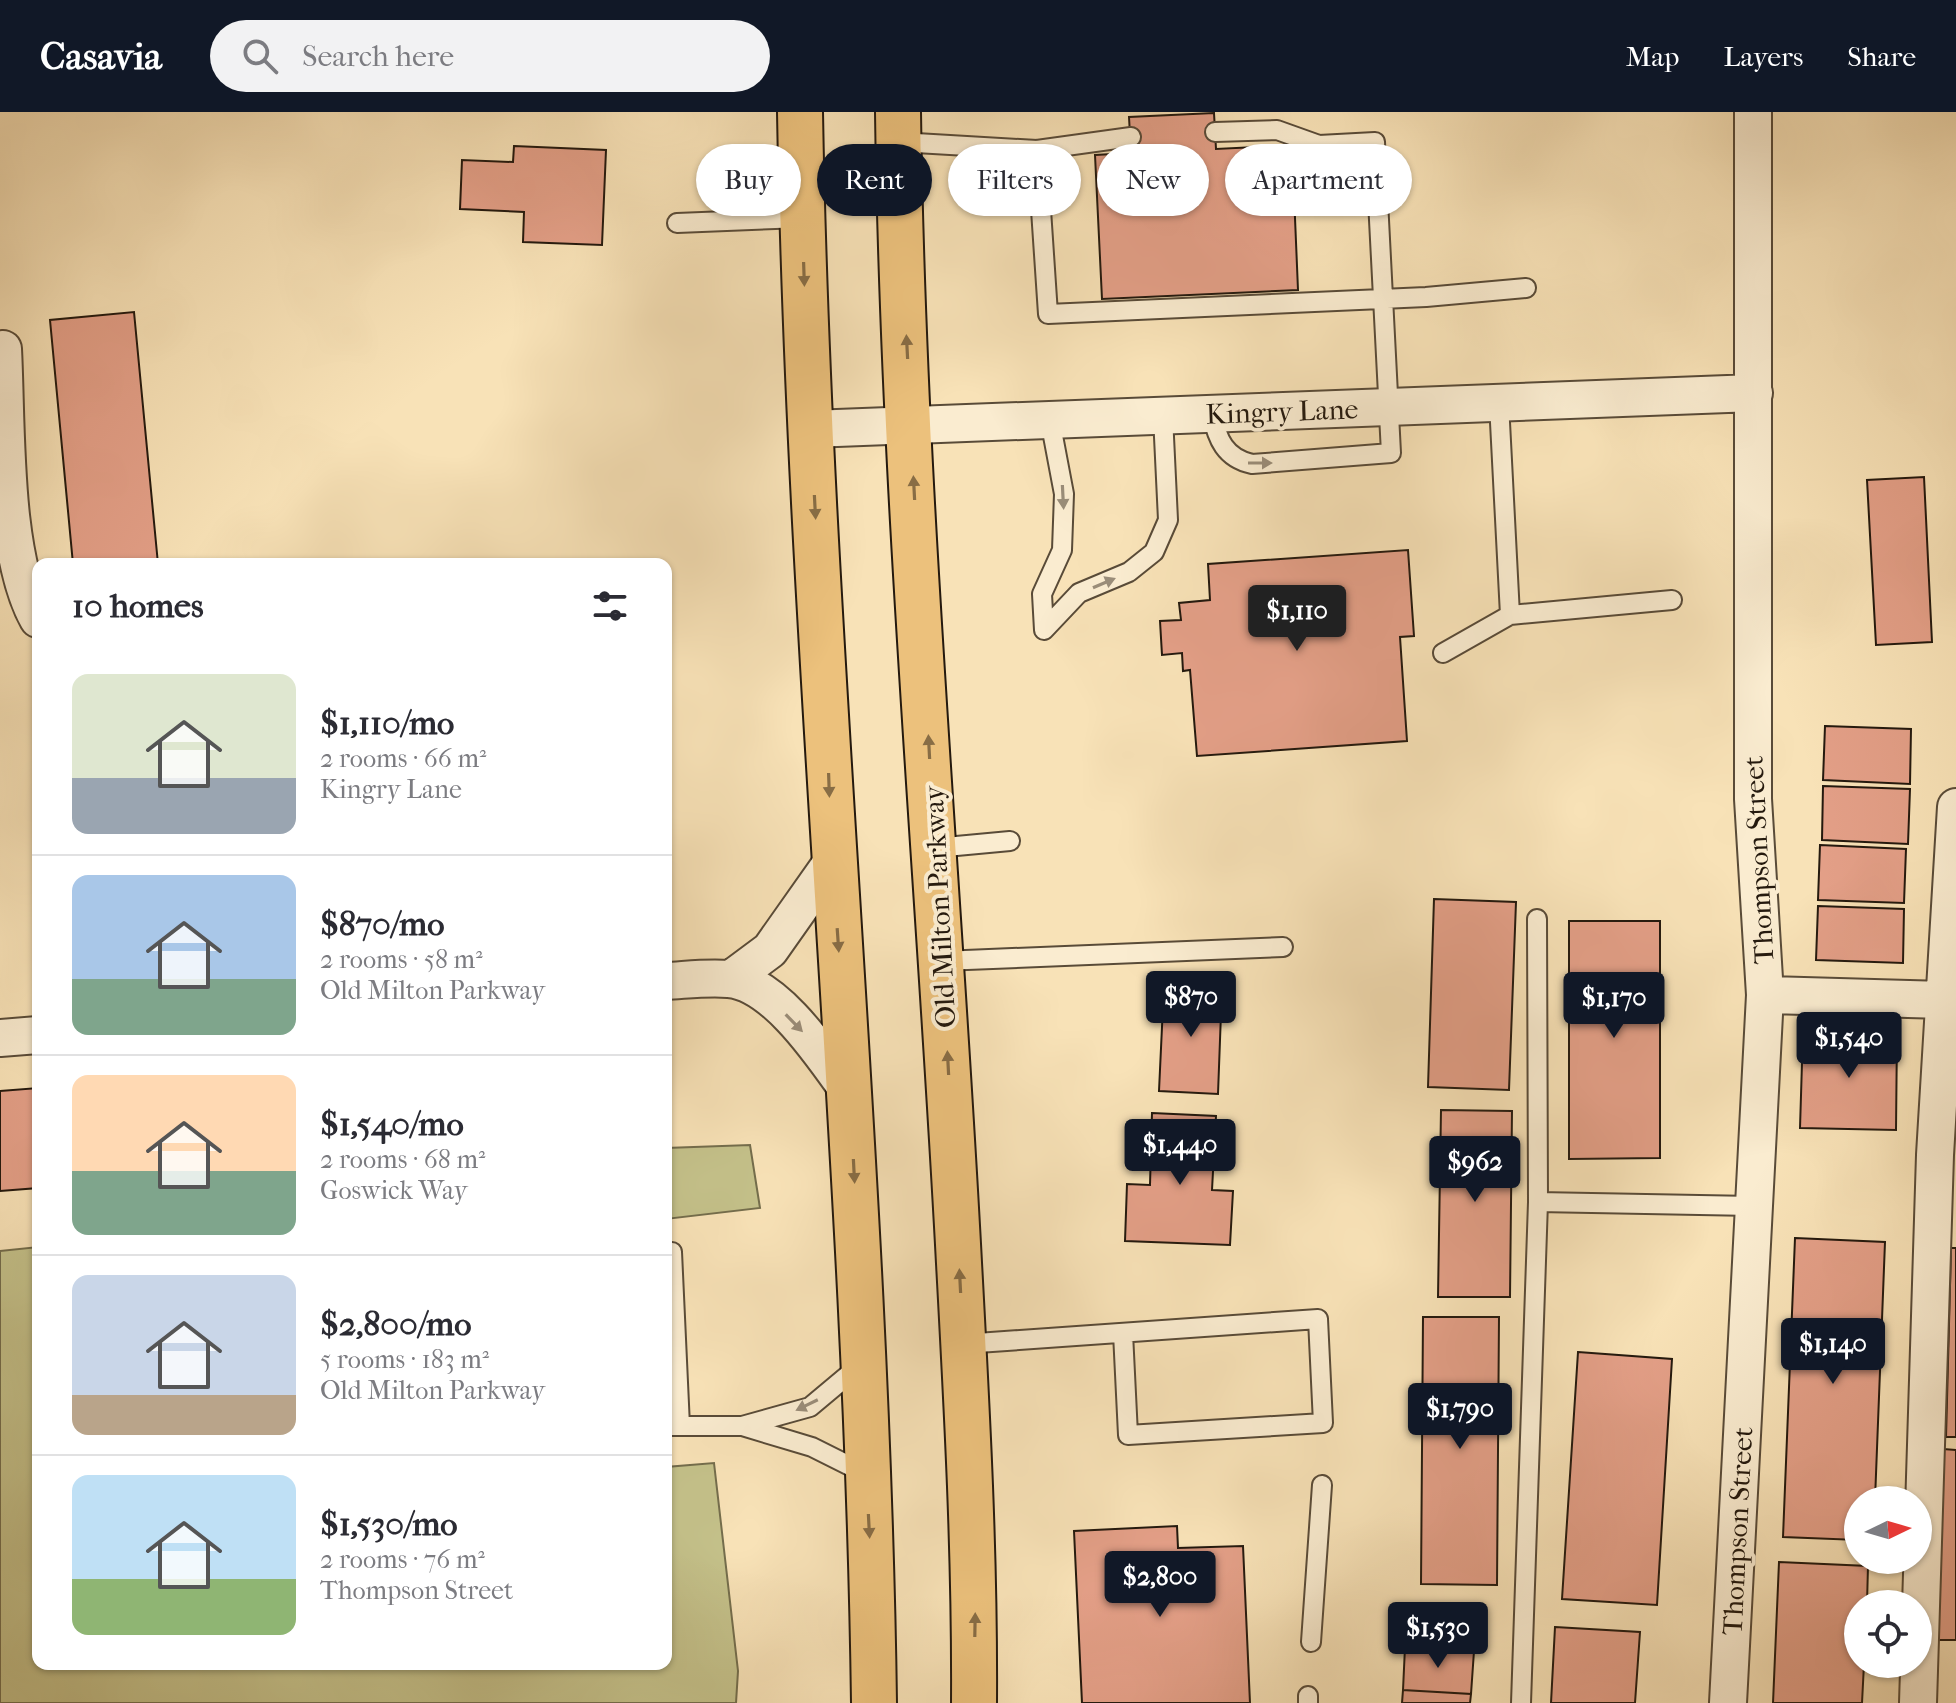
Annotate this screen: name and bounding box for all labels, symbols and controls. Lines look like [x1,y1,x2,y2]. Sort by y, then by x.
search box [210,20,770,92]
text: Casavia [40,34,162,79]
icon: search [238,34,282,78]
text: Search here [302,39,454,74]
text: Map [1626,40,1679,73]
text: Layers [1723,40,1803,73]
text: Share [1847,40,1916,73]
chip: Buy [696,144,801,216]
chip: Rent [817,144,932,216]
chip: Filters [948,144,1081,216]
chip: New [1097,144,1209,216]
chip: Apartment [1225,144,1412,216]
one-way arrow [798,262,811,287]
one-way arrow [900,334,913,359]
street label: Kingry Lane [1205,392,1359,431]
one-way arrow [1248,457,1273,469]
one-way arrow [907,475,920,500]
one-way arrow [1057,485,1070,510]
one-way arrow [808,495,821,520]
one-way arrow [1092,576,1116,589]
icon: filters [588,584,632,628]
pin: $1,110 [1232,585,1362,653]
text: 10 homes [72,586,203,626]
text: $1,110 [1266,595,1328,626]
text: $1,110/mo [320,703,454,743]
icon: home [136,706,232,802]
one-way arrow [922,734,935,759]
text: 2 rooms · 66 m² [320,743,486,774]
street label: Thompson Street [1737,755,1780,965]
one-way arrow [823,773,836,798]
text: Kingry Lane [320,774,462,805]
street label: Old Milton Parkway [917,784,962,1029]
text: $870/mo [320,904,445,944]
icon: home [136,907,232,1003]
one-way arrow [832,928,845,953]
text: 2 rooms · 58 m² [320,944,483,975]
pin: $870 [1144,971,1238,1039]
pin: $1,170 [1549,972,1679,1040]
text: Old Milton Parkway [320,975,545,1006]
text: $870 [1164,981,1218,1012]
text: $1,170 [1581,982,1647,1013]
pin: $1,540 [1784,1012,1914,1080]
one-way arrow [785,1013,803,1032]
text: $1,540 [1815,1022,1883,1053]
one-way arrow [941,1050,954,1075]
text: $1,540/mo [320,1104,464,1144]
icon: home [136,1107,232,1203]
pin: $1,440 [1115,1119,1245,1187]
text: $1,440 [1143,1129,1217,1160]
pin: $962 [1428,1136,1522,1204]
text: 2 rooms · 68 m² [320,1144,485,1175]
text: $962 [1447,1146,1503,1177]
one-way arrow [848,1159,861,1184]
text: Goswick Way [320,1175,468,1206]
one-way arrow [953,1268,966,1293]
text: $2,800/mo [320,1304,472,1344]
icon: home [136,1307,232,1403]
pin: $1,140 [1768,1318,1898,1386]
text: $1,140 [1799,1328,1867,1359]
text: 5 rooms · 183 m² [320,1344,489,1375]
text: Old Milton Parkway [320,1375,545,1406]
pin: $1,790 [1395,1383,1525,1451]
text: $1,790 [1426,1393,1494,1424]
one-way arrow [795,1398,818,1412]
street label: Thompson Street [1716,1426,1759,1636]
north arrow [1844,1486,1932,1574]
map controls [1844,1486,1932,1678]
text: $1,530/mo [320,1504,458,1544]
icon: home [136,1507,232,1603]
one-way arrow [863,1514,876,1539]
text: 2 rooms · 76 m² [320,1544,485,1575]
pin: $2,800 [1095,1551,1225,1619]
text: $2,800 [1123,1561,1197,1592]
text: Thompson Street [320,1575,513,1606]
button: locate [1844,1590,1932,1678]
pin: $1,530 [1373,1602,1503,1670]
one-way arrow [969,1612,981,1637]
text: $1,530 [1406,1612,1470,1643]

